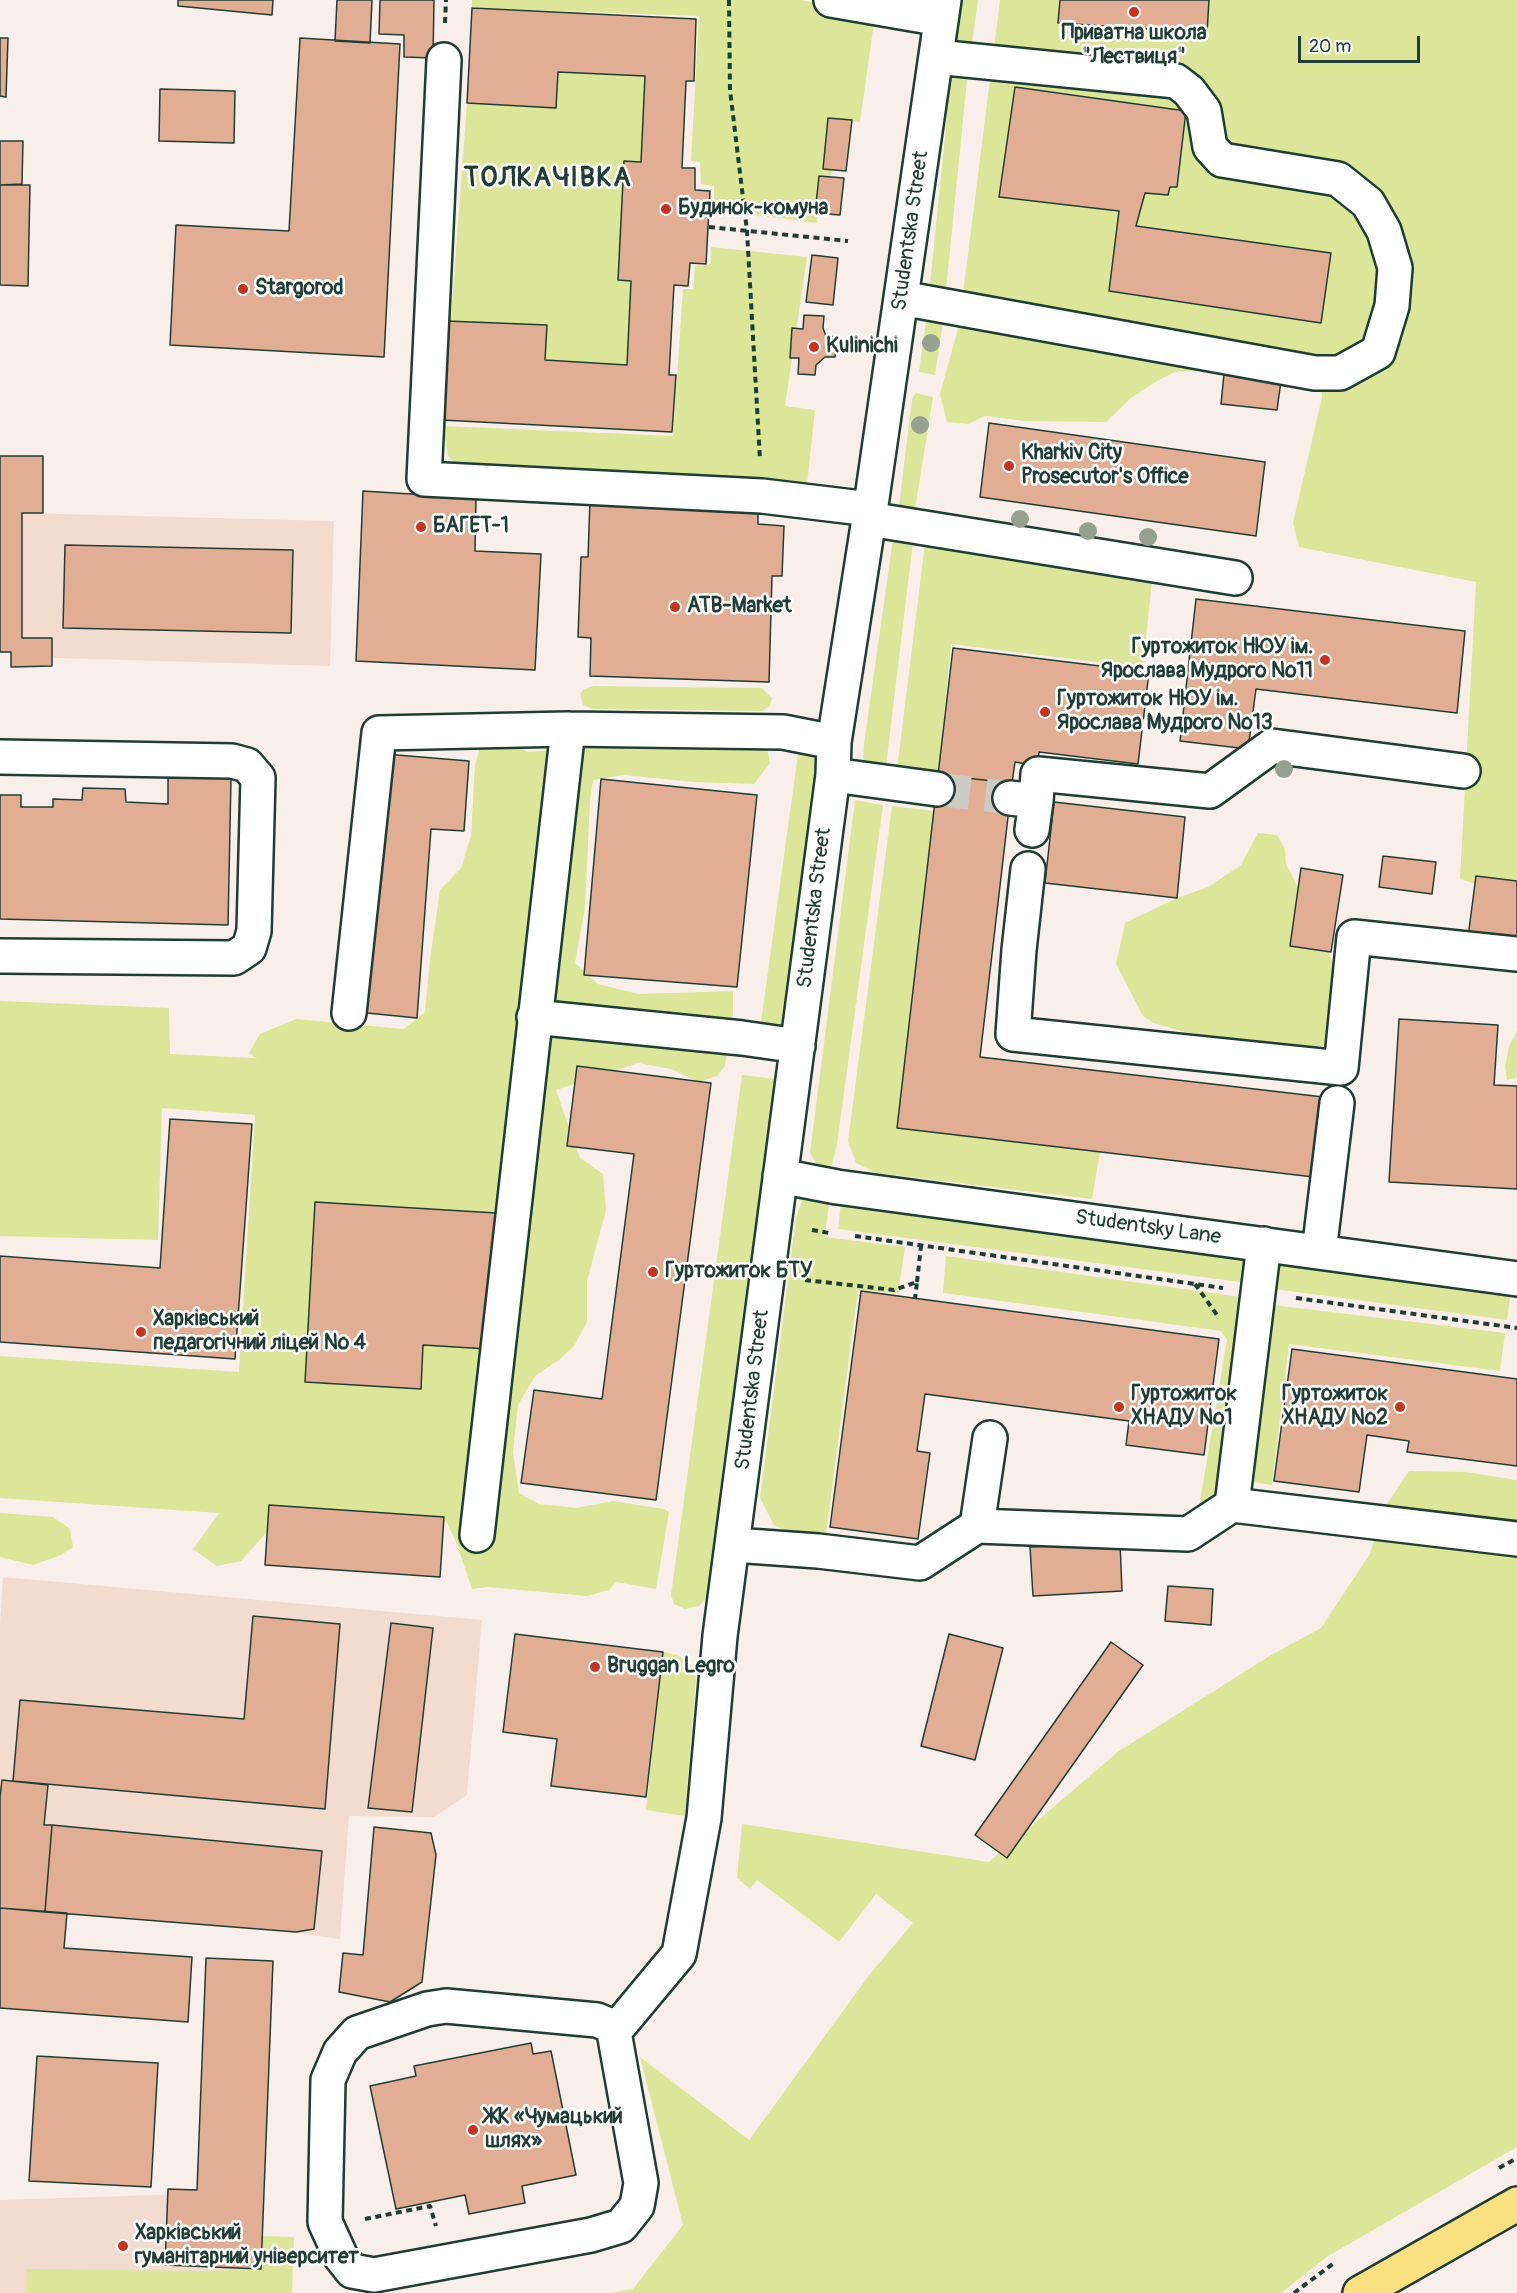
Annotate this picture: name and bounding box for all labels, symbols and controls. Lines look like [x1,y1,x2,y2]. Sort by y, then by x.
marker: Приватна школа "Лествиця" [1127,5,1141,19]
place label: Приватна школа "Лествиця" [1061,21,1207,71]
scale bar [1301,24,1422,62]
text: 20 m [1309,35,1351,58]
street label: Studentska Street [887,149,935,313]
district label: ТОЛКАЧІВКА [464,163,632,195]
place label: Будинок-комуна [678,196,828,222]
marker: Будинок-комуна [659,202,673,216]
place label: Stargorod [255,276,343,302]
marker: Stargorod [236,282,250,296]
place label: Kulinichi [826,334,898,360]
marker: Kulinichi [807,340,821,354]
place label: Kharkiv City Prosecutor's Office [1021,441,1189,491]
marker: Kharkiv City Prosecutor's Office [1002,459,1016,473]
place label: БАГЕТ-1 [433,514,509,540]
marker: БАГЕТ-1 [414,520,428,534]
place label: ATB-Market [687,594,791,620]
marker: ATB-Market [668,600,682,614]
place label: Гуртожиток НЮУ ім. Ярослава Мудрого №11 [1101,635,1313,685]
marker: Гуртожиток НЮУ ім. Ярослава Мудрого №11 [1318,653,1332,667]
place label: Гуртожиток НЮУ ім. Ярослава Мудрого №13 [1057,687,1273,737]
marker: Гуртожиток НЮУ ім. Ярослава Мудрого №13 [1038,705,1052,719]
street label: Studentska Street [793,826,837,990]
street label: Studentsky Lane [1074,1205,1222,1251]
place label: Гуртожиток БТУ [665,1259,813,1285]
marker: Гуртожиток БТУ [646,1265,660,1279]
place label: Харківський педагогічний ліцей № 4 [153,1307,366,1357]
street label: Studentska Street [731,1308,775,1472]
marker: Харківський педагогічний ліцей № 4 [134,1325,148,1339]
place label: Гуртожиток ХНАДУ №1 [1131,1382,1237,1432]
place label: Гуртожиток ХНАДУ №2 [1282,1382,1388,1432]
marker: Гуртожиток ХНАДУ №1 [1112,1400,1126,1414]
marker: Гуртожиток ХНАДУ №2 [1393,1400,1407,1414]
place label: Bruggan Legro [607,1654,735,1680]
marker: Bruggan Legro [588,1660,602,1674]
place label: ЖК «Чумацький шлях» [485,2105,623,2155]
marker: ЖК «Чумацький шлях» [466,2123,480,2137]
place label: Харківський гуманітарний університет [135,2221,359,2271]
marker: Харківський гуманітарний університет [116,2239,130,2253]

